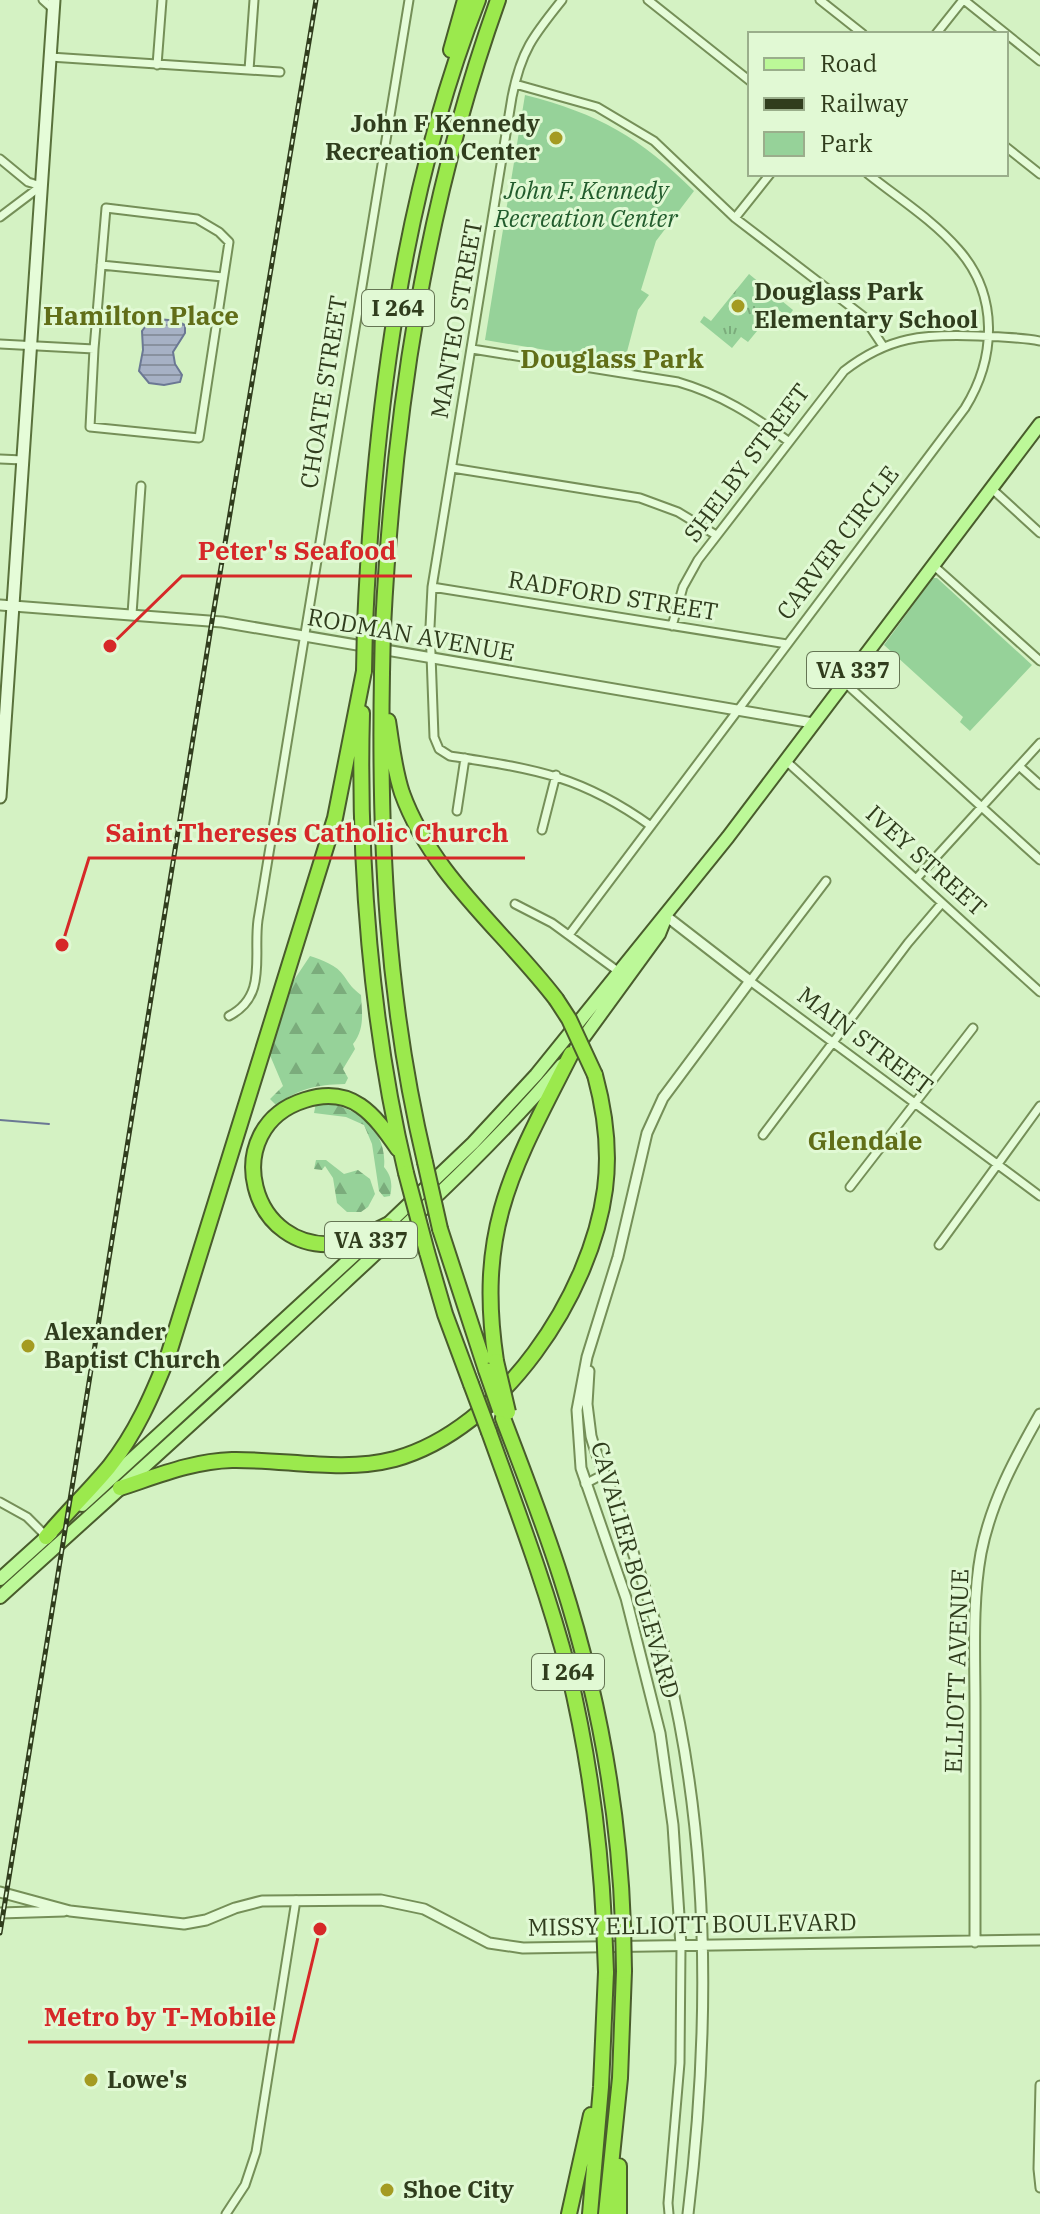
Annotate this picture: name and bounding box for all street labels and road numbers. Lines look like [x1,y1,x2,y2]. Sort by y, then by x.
street label: MANTEO STREET [423,217,489,421]
road number: I 264 [362,290,434,326]
street label: CHOATE STREET [292,293,354,491]
street label: SHELBY STREET [676,377,816,548]
street label: CARVER CIRCLE [769,459,906,626]
street label: RADFORD STREET [506,563,720,627]
street label: RODMAN AVENUE [305,600,517,668]
road number: VA 337 [807,652,899,688]
street label: IVEY STREET [860,798,994,923]
street label: MAIN STREET [791,979,940,1102]
road number: VA 337 [325,1222,417,1258]
street label: CAVALIER BOULEVARD [584,1438,688,1702]
street label: ELLIOTT AVENUE [936,1568,976,1774]
road number: I 264 [532,1654,604,1690]
street label: MISSY ELLIOTT BOULEVARD [527,1905,857,1943]

